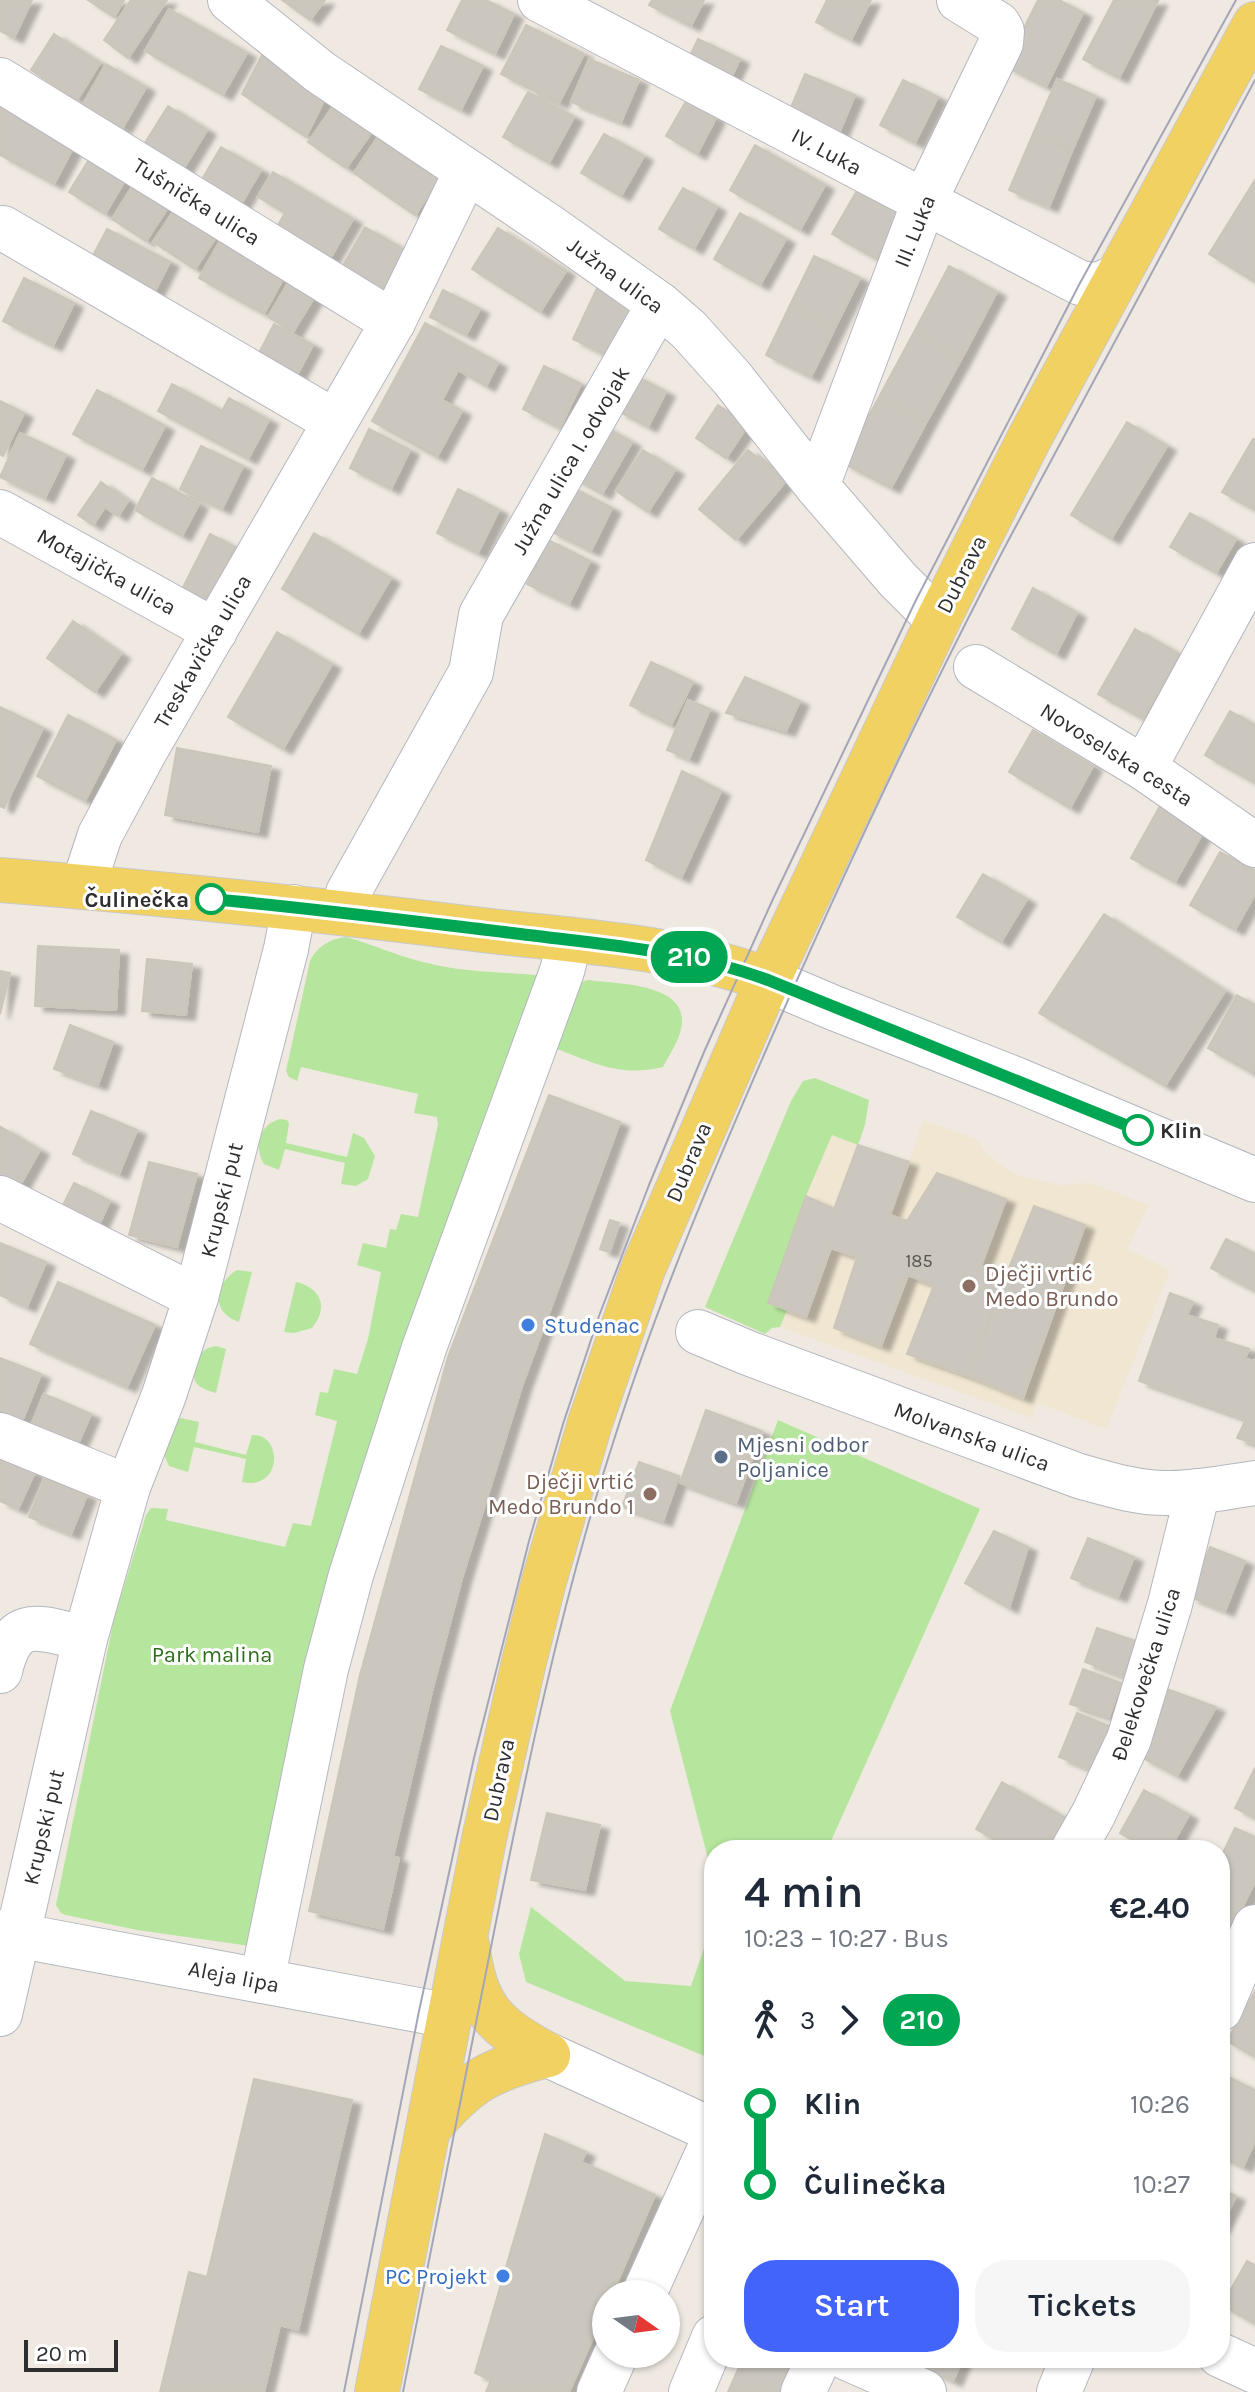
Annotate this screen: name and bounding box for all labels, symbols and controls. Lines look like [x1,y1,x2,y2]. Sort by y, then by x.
street label: IV. Luka [787,123,866,181]
street label: Tušnička ulica [128,152,265,251]
street label: III. Luka [889,191,941,271]
street label: Južna ulica [562,232,669,319]
street label: Južna ulica I. odvojak [506,362,635,559]
street label: Motajička ulica [32,523,181,621]
street label: Dubrava [931,531,993,618]
street label: Treskavička ulica [148,570,257,733]
street label: Novoselska cesta [1035,697,1198,812]
marker: Čulinečka [196,884,226,914]
place label: Čulinečka [84,886,189,913]
line badge: 210 [643,931,735,983]
text: 210 [667,940,711,973]
marker: Klin [1123,1115,1153,1145]
place label: Klin [1160,1118,1202,1144]
street label: Dubrava [661,1119,717,1206]
street label: Krupski put [195,1140,249,1260]
house number: 185 [905,1250,933,1272]
place label: Dječji vrtić Medo Brundo [985,1261,1119,1312]
marker: Dječji vrtić Medo Brundo [960,1277,978,1295]
place label: Studenac [544,1313,640,1339]
marker: Studenac [519,1316,537,1334]
street label: Molvanska ulica [890,1397,1053,1477]
place label: Mjesni odbor Poljanice [737,1432,869,1483]
marker: Mjesni odbor Poljanice [712,1448,730,1466]
place label: Dječji vrtić Medo Brundo 1 [488,1469,634,1520]
marker: Dječji vrtić Medo Brundo 1 [641,1485,659,1503]
street label: Đelekovečka ulica [1106,1584,1186,1764]
park label: Park malina [152,1642,272,1668]
street label: Dubrava [478,1736,520,1824]
street label: Krupski put [18,1767,70,1887]
text: 4 min [744,1867,864,1918]
text: €2.40 [1110,1890,1190,1926]
text: 10:23 – 10:27 · Bus [744,1923,949,1954]
street label: Aleja lipa [186,1955,281,1999]
icon: walk [744,1998,788,2042]
icon: forward [827,1998,871,2042]
text: 210 [899,2003,944,2036]
text: 3 [800,2005,815,2036]
text: Klin [804,2086,861,2122]
text: 10:26 [1130,2089,1190,2120]
text: Čulinečka [804,2166,947,2202]
text: 10:27 [1133,2169,1190,2200]
button: Start [744,2260,959,2352]
button: Tickets [975,2260,1190,2352]
place label: PC Projekt [385,2264,487,2290]
marker: PC Projekt [494,2267,512,2285]
north arrow [592,2280,680,2368]
map controls [592,2280,680,2368]
scale bar [24,2336,118,2372]
text: 20 m [36,2341,88,2367]

